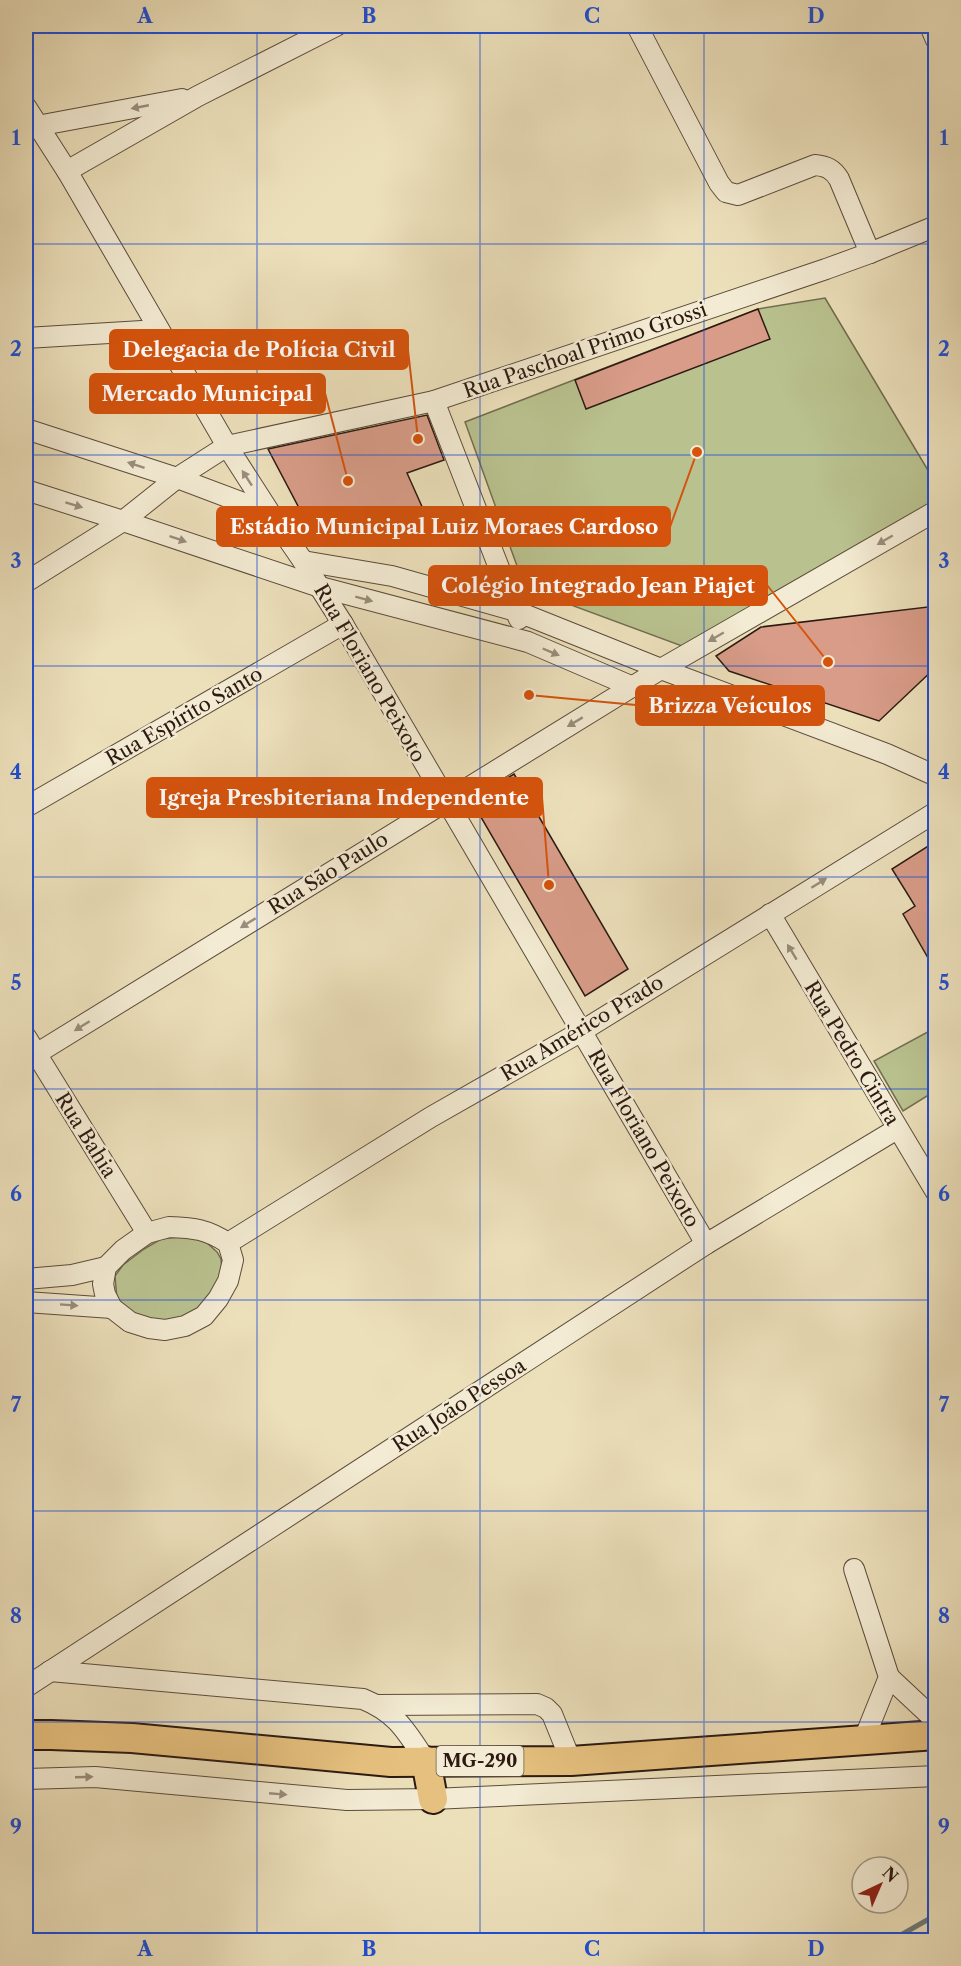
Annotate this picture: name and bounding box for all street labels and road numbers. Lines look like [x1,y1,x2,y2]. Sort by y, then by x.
street label: Rua Paschoal Primo Grossi [460,297,710,403]
street label: Rua Floriano Peixoto [309,580,431,766]
street label: Rua Espírito Santo [101,661,267,771]
street label: Rua São Paulo [264,827,392,919]
street label: Rua Américo Prado [496,970,668,1086]
street label: Rua Pedro Cintra [799,976,905,1130]
street label: Rua Floriano Peixoto [583,1045,705,1231]
street label: Rua Bahia [50,1088,122,1183]
street label: Rua João Pessoa [388,1353,530,1457]
road number: MG-290 [436,1746,524,1776]

